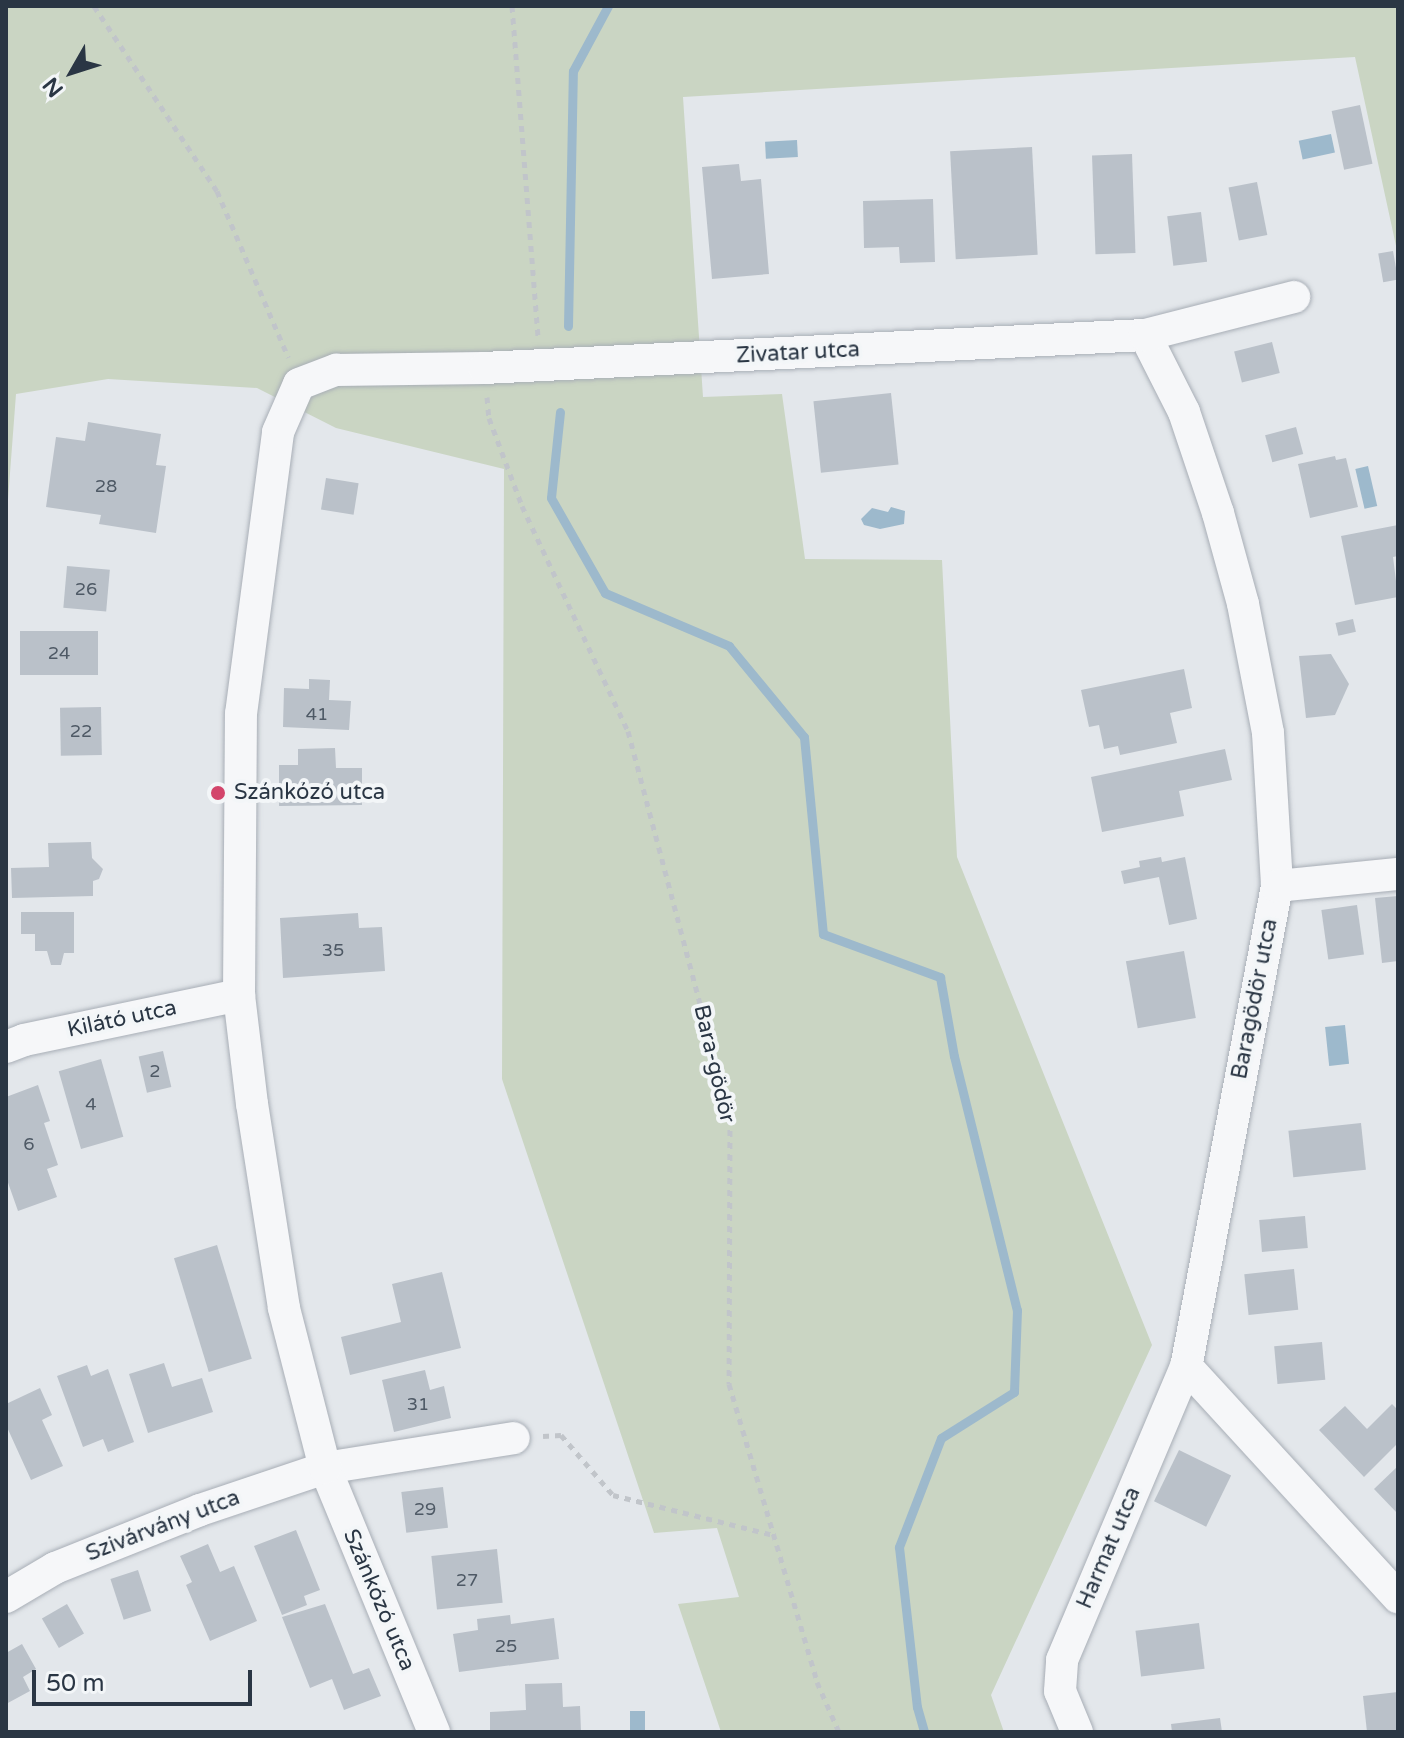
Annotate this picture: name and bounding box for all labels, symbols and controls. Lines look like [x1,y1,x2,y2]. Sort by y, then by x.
north arrow [32,32,112,112]
text: N [38,72,69,102]
street label: Zivatar utca [735,337,861,369]
house number: 28 [95,475,117,497]
house number: 26 [75,578,97,600]
house number: 24 [48,642,70,664]
house number: 41 [306,703,328,725]
house number: 22 [70,720,92,742]
place label: Szánkózó utca [234,780,385,806]
marker: Szánkózó utca [209,784,227,802]
street label: Baragödör utca [1227,917,1283,1081]
house number: 35 [322,939,344,961]
street label: Kilátó utca [65,995,179,1043]
street label: Bara-gödör [688,1002,740,1126]
house number: 2 [149,1060,161,1082]
house number: 4 [85,1093,97,1115]
house number: 6 [23,1133,35,1155]
house number: 31 [407,1393,429,1415]
street label: Harmat utca [1072,1483,1146,1613]
street label: Szivárvány utca [82,1485,244,1567]
house number: 29 [414,1498,436,1520]
street label: Szánkózó utca [337,1525,421,1675]
house number: 27 [456,1569,478,1591]
house number: 25 [495,1635,517,1657]
scale bar [36,1654,256,1704]
text: 50 m [46,1669,104,1698]

